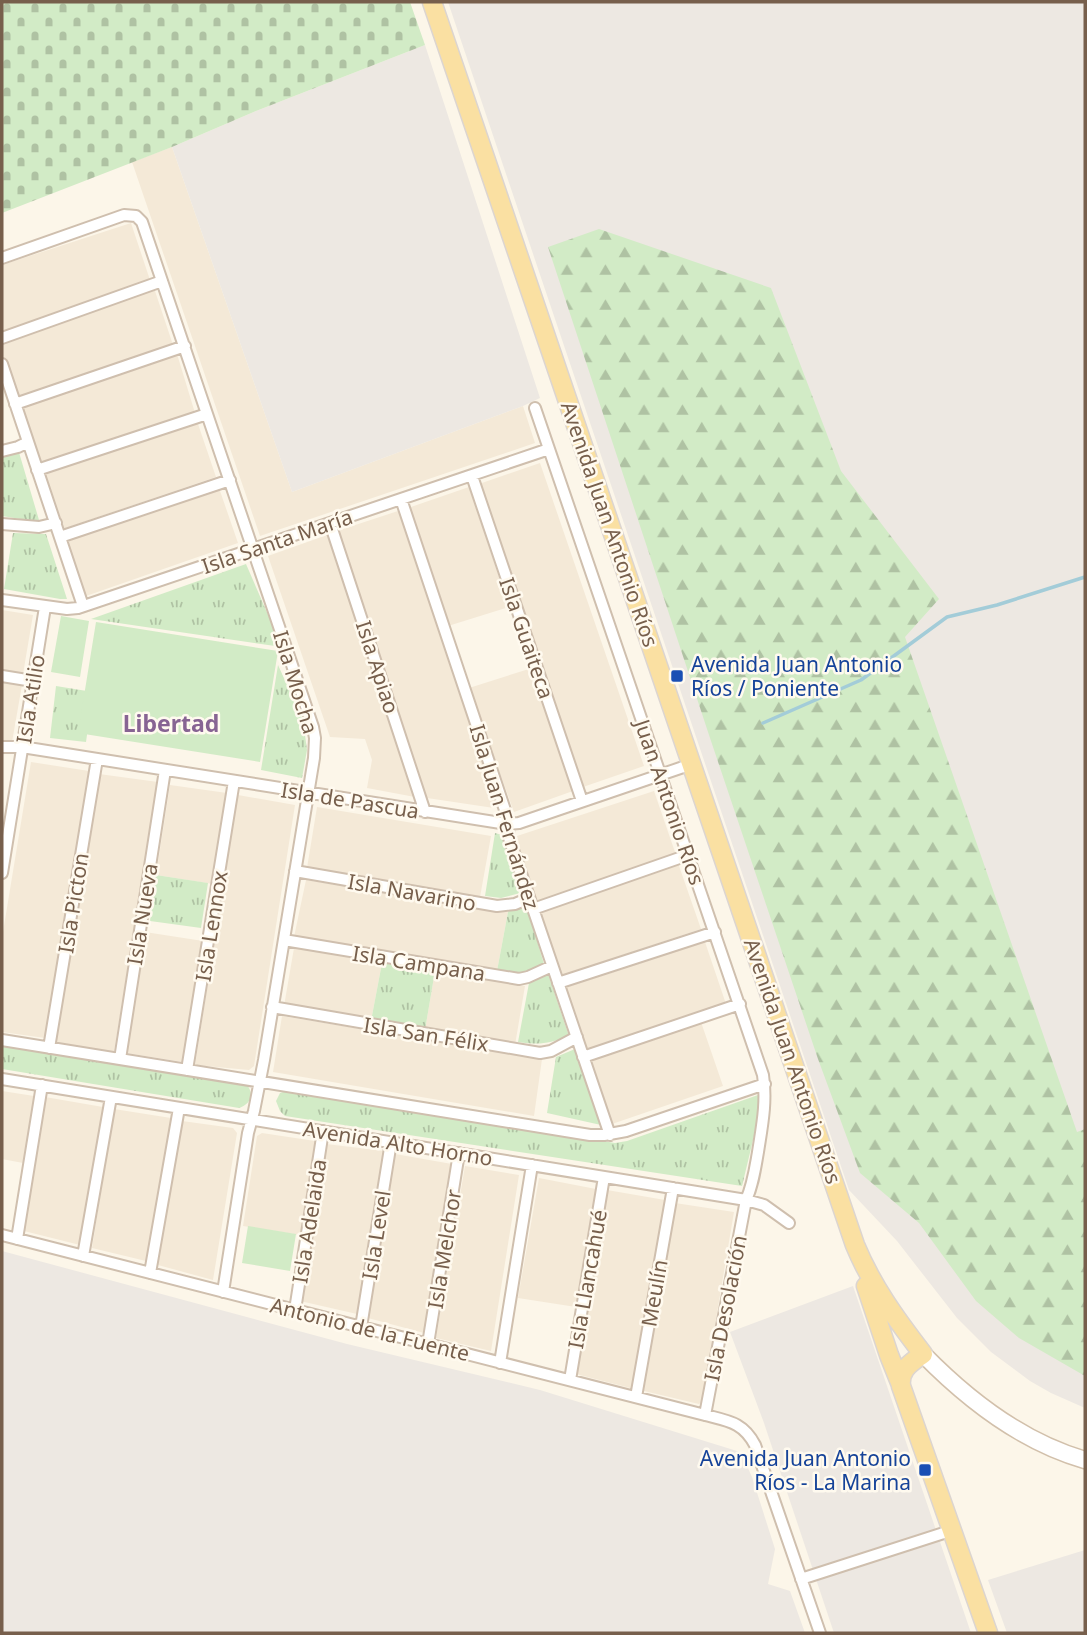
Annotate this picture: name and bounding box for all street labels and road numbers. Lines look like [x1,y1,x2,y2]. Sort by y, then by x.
street label: Avenida Juan Antonio Ríos [555,398,665,650]
street label: Isla Santa María [198,502,356,580]
street label: Isla Guaiteca [493,574,561,702]
street label: Isla Apiao [350,617,406,717]
street label: Isla Mocha [267,627,325,737]
street label: Isla Atilio [9,652,51,746]
street label: Juan Antonio Ríos [628,714,711,889]
street label: Isla Juan Fernández [463,721,547,913]
street label: Isla de Pascua [279,775,421,825]
street label: Isla Picton [51,851,95,955]
street label: Isla Nueva [120,861,164,967]
street label: Isla Navarino [346,867,478,917]
street label: Isla Lennox [188,868,234,984]
street label: Avenida Juan Antonio Ríos [738,935,848,1187]
street label: Isla Campana [351,939,487,987]
street label: Isla San Félix [361,1010,491,1058]
street label: Avenida Alto Horno [301,1114,495,1172]
street label: Isla Adelaida [285,1157,333,1285]
street label: Isla Melchor [421,1187,467,1311]
street label: Isla Level [355,1188,397,1282]
street label: Isla Llancahué [561,1207,613,1351]
street label: Isla Desolación [697,1233,753,1383]
street label: Meulín [634,1257,674,1329]
street label: Antonio de la Fuente [268,1291,472,1367]

